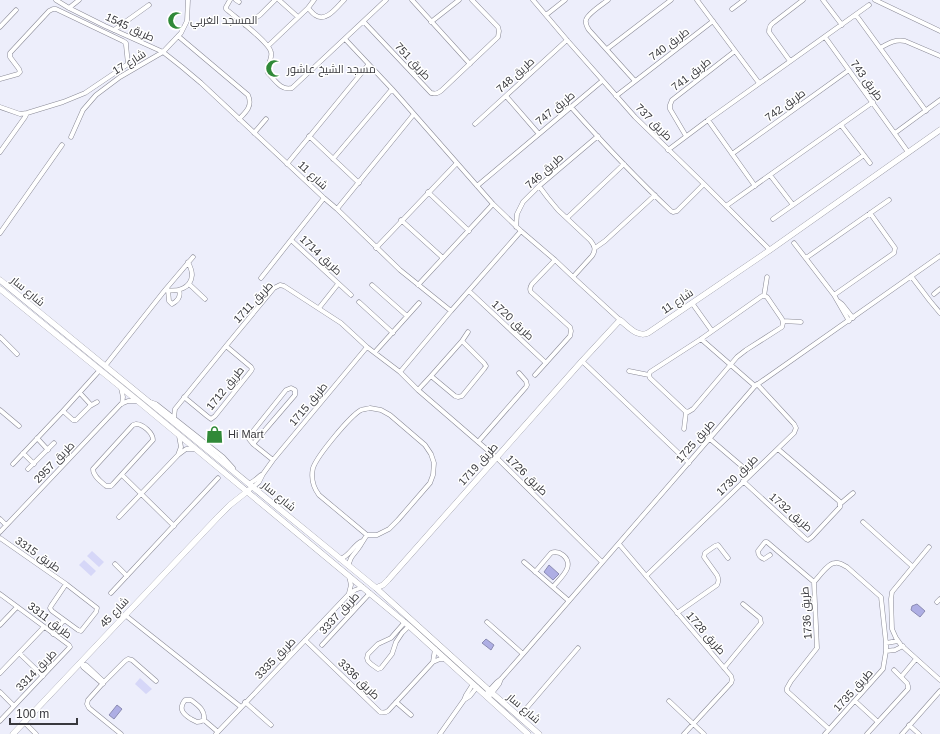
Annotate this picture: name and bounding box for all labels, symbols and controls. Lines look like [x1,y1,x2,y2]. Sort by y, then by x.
street label: طريق 1545 [103,10,156,44]
mosque icon: المسجد الغربي [167,10,187,30]
place label: المسجد الغربي [190,14,257,29]
street label: طريق 740 [647,25,692,64]
street label: طريق 751 [392,40,433,83]
street label: شارع 17 [110,47,149,78]
street label: طريق 748 [494,55,537,96]
street label: طريق 741 [669,55,714,94]
street label: طريق 743 [848,58,886,103]
mosque icon: مسجد الشيخ عاشور [264,59,284,79]
place label: مسجد الشيخ عاشور [286,63,376,77]
street label: طريق 742 [763,86,808,124]
street label: طريق 747 [533,89,577,128]
street label: طريق 737 [633,101,675,143]
street label: طريق 746 [523,151,566,192]
street label: شارع 11 [294,158,330,193]
street label: طريق 1714 [297,233,344,278]
street label: شارع سار [7,273,47,310]
street label: طريق 1711 [231,279,276,326]
street label: شارع 11 [659,286,696,318]
street label: طريق 1720 [489,298,536,343]
street label: طريق 1712 [204,364,247,413]
street label: طريق 1715 [286,380,330,429]
street label: طريق 1725 [673,417,718,465]
shop icon: Hi Mart [205,424,225,444]
place label: Hi Mart [228,428,263,440]
street label: طريق 2957 [31,439,77,486]
street label: طريق 1719 [456,440,501,488]
street label: طريق 1726 [503,452,550,498]
street label: طريق 1730 [714,452,761,498]
street label: شارع سار [258,478,298,515]
street label: طريق 1732 [767,490,815,535]
street label: طريق 3315 [12,534,63,575]
street label: طريق 1736 [798,586,815,640]
street label: طريق 3337 [317,590,362,637]
street label: شارع 45 [97,595,132,631]
street label: طريق 3311 [25,600,74,641]
street label: طريق 1728 [683,609,728,657]
street label: طريق 3335 [252,635,298,682]
street label: طريق 3314 [13,647,59,694]
street label: طريق 3336 [335,656,382,702]
street label: طريق 1735 [831,666,876,714]
street label: شارع سار [503,690,543,727]
scale bar [10,700,77,726]
text: 100 m [16,707,49,721]

